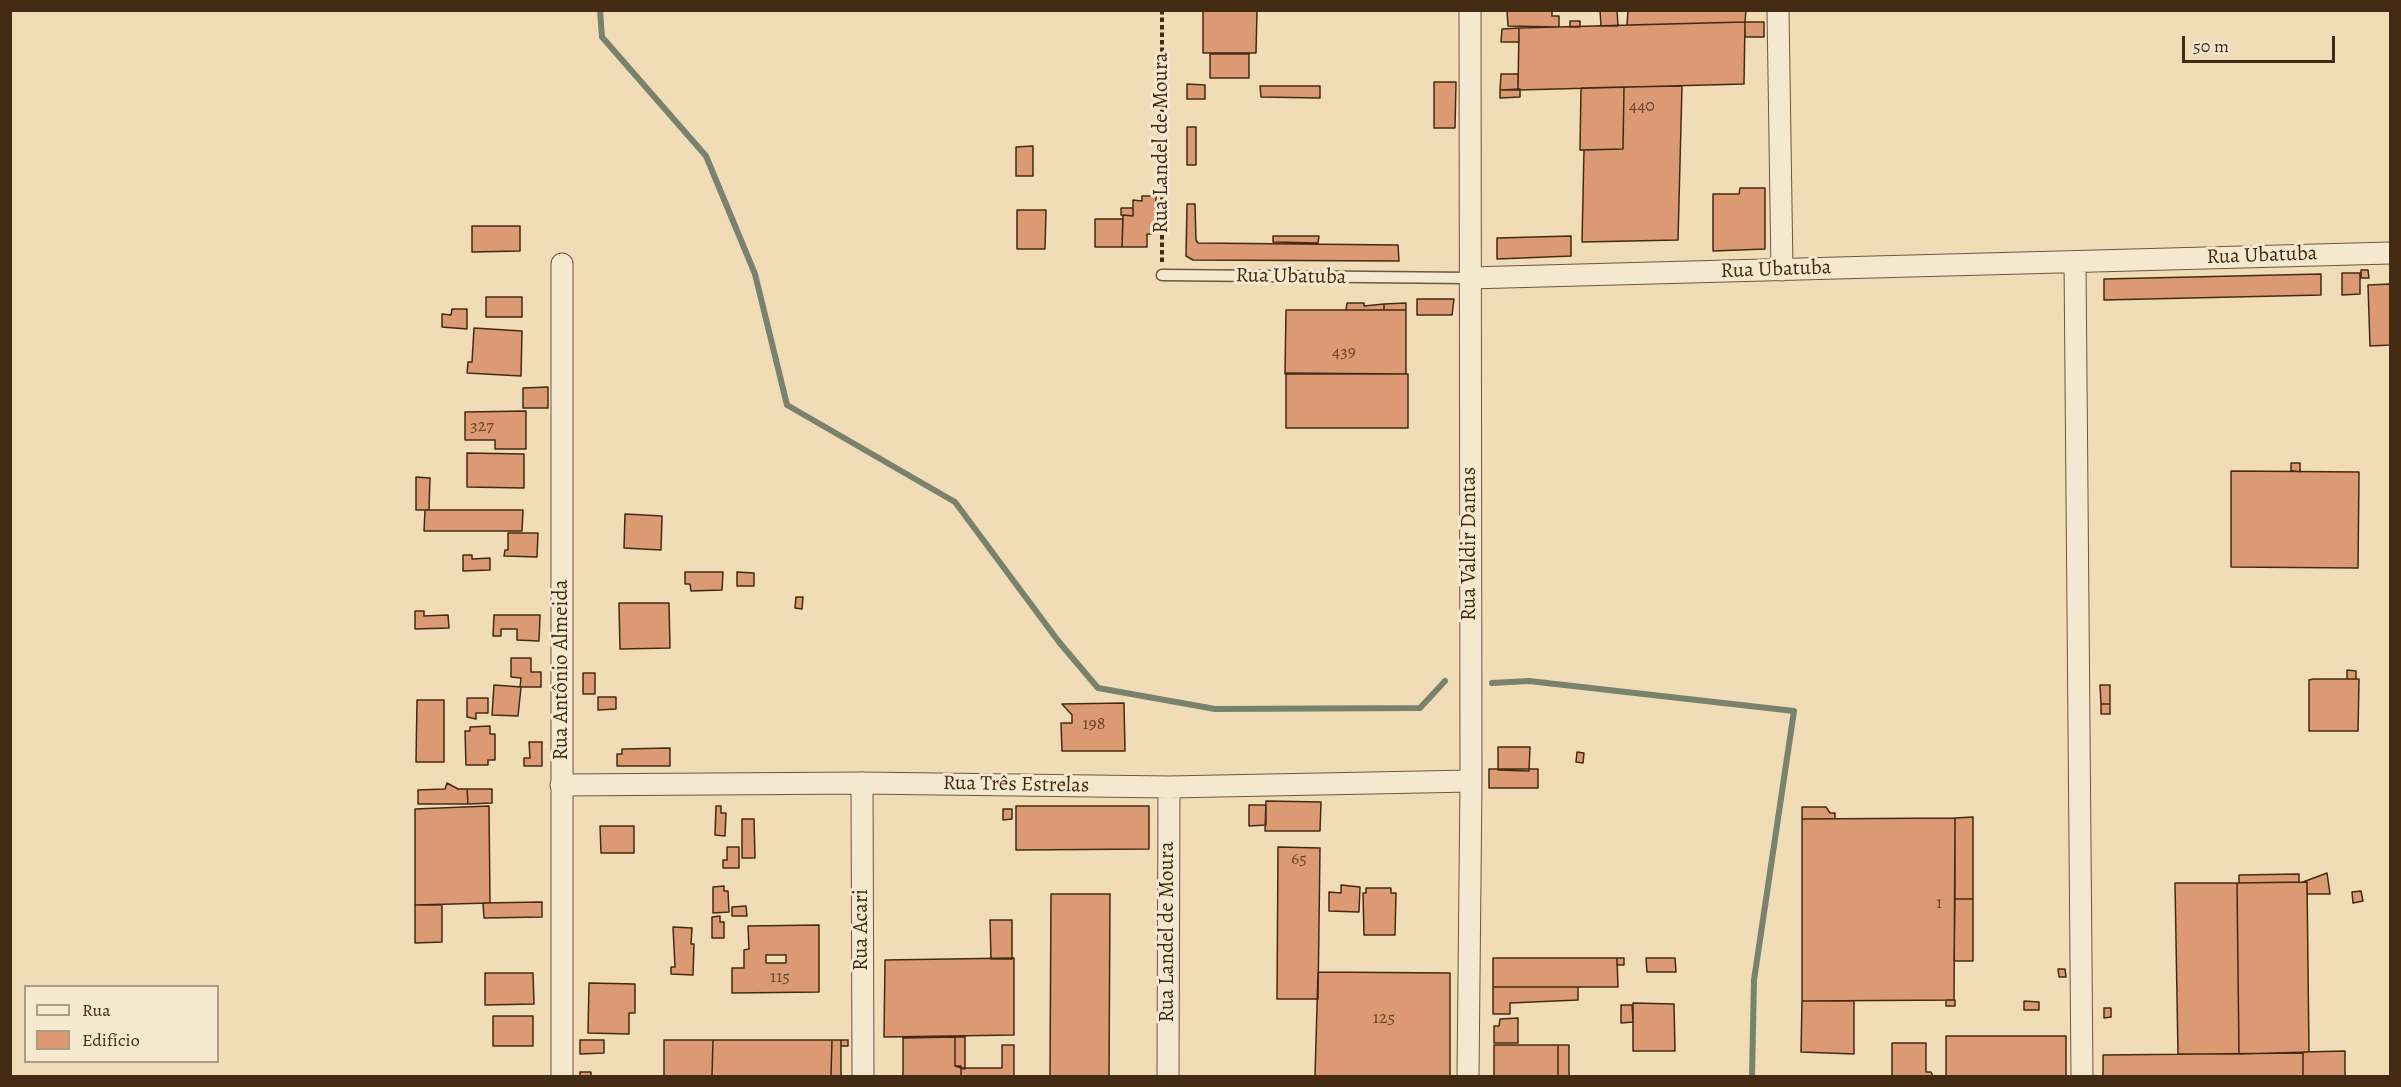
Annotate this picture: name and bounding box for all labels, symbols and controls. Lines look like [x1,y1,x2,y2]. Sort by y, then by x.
scale bar [2185,24,2338,62]
text: 50 m [2193,34,2229,58]
street label: Rua Landel de Moura [1149,52,1175,234]
house number: 440 [1629,96,1655,118]
street label: Rua Ubatuba [2206,241,2318,271]
street label: Rua Ubatuba [1720,255,1832,285]
street label: Rua Ubatuba [1235,263,1347,291]
house number: 439 [1332,342,1356,364]
house number: 327 [470,416,494,438]
street label: Rua Valdir Dantas [1457,467,1483,621]
street label: Rua Antônio Almeida [549,579,575,761]
house number: 198 [1082,714,1106,736]
street label: Rua Três Estrelas [943,771,1089,799]
street label: Rua Landel de Moura [1155,841,1181,1023]
house number: 65 [1291,849,1307,871]
street label: Rua Acari [849,889,875,971]
house number: 1 [1936,893,1942,915]
house number: 115 [770,967,790,989]
legend [24,985,219,1063]
text: Rua [82,998,111,1022]
house number: 125 [1373,1008,1395,1030]
text: Edifício [82,1028,140,1052]

